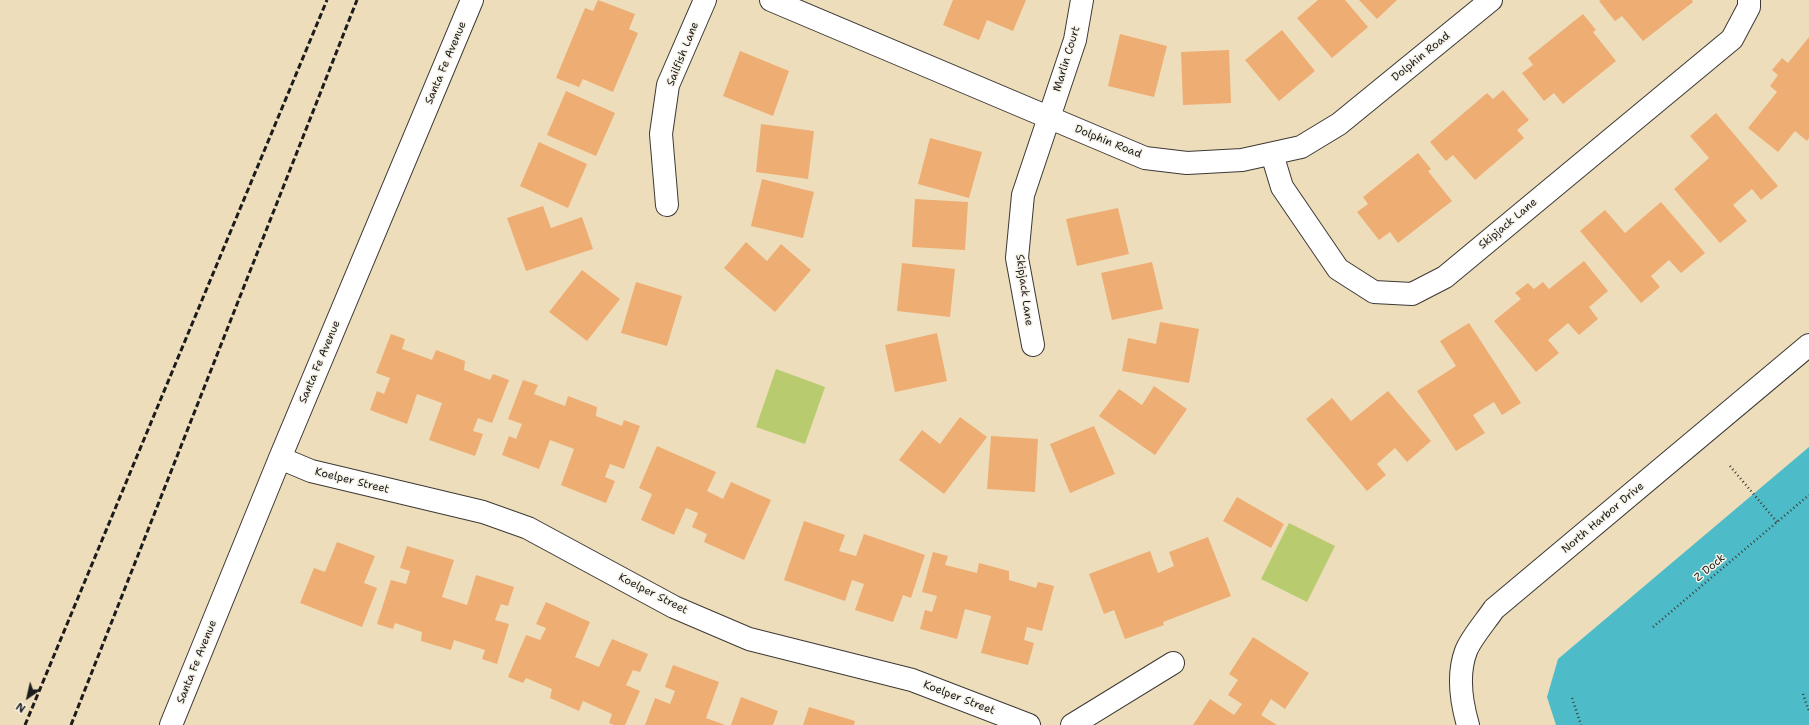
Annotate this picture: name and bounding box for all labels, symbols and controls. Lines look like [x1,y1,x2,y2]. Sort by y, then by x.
street label: Santa Fe Avenue [423,19,469,107]
street label: Sailfish Lane [664,20,702,88]
street label: Marlin Court [1051,25,1083,93]
street label: Dolphin Road [1389,30,1453,84]
street label: Dolphin Road [1073,123,1143,161]
street label: Skipjack Lane [1476,196,1540,252]
street label: Skipjack Lane [1012,253,1036,327]
street label: Santa Fe Avenue [297,318,343,406]
street label: Koelper Street [313,465,391,497]
street label: North Harbor Drive [1559,480,1647,556]
street label: Z Dock [1692,551,1728,585]
street label: Koelper Street [616,571,690,617]
street label: Santa Fe Avenue [174,618,220,706]
north arrow [8,677,48,717]
street label: Koelper Street [921,678,997,718]
text: N [13,699,29,716]

